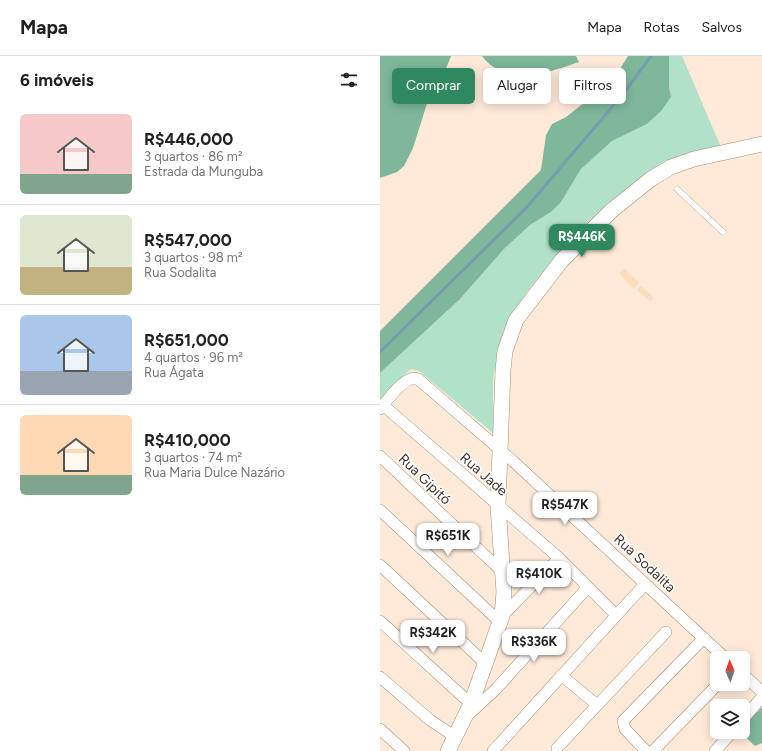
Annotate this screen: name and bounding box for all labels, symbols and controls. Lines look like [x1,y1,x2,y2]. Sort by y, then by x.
text: Mapa [20,16,68,39]
text: Mapa [587,19,622,36]
text: Rotas [644,19,679,36]
text: Salvos [701,19,742,36]
chip: Comprar [392,68,475,104]
chip: Alugar [483,68,551,104]
chip: Filtros [559,68,626,104]
icon: filters [338,69,360,91]
text: 6 imóveis [20,70,94,90]
text: R$446,000 [144,129,233,149]
icon: home [52,130,100,178]
text: 3 quartos · 86 m² [144,149,243,164]
text: Estrada da Munguba [144,164,263,179]
pin: R$446K [549,224,615,258]
text: R$446K [558,229,606,244]
text: R$547,000 [144,230,232,250]
icon: home [52,231,100,279]
text: 3 quartos · 98 m² [144,250,243,265]
text: Rua Sodalita [144,265,216,280]
text: R$651,000 [144,330,229,350]
icon: home [52,331,100,379]
text: 4 quartos · 96 m² [144,350,243,365]
text: Rua Ágata [144,365,204,380]
text: R$410,000 [144,430,231,450]
icon: home [52,431,100,479]
street label: Rua Jade [456,449,511,500]
text: 3 quartos · 74 m² [144,450,242,465]
street label: Rua Gipitó [395,450,454,508]
text: Rua Maria Dulce Nazário [144,465,285,480]
pin: R$547K [532,492,598,526]
text: R$547K [541,497,589,512]
pin: R$651K [415,523,481,557]
text: R$651K [426,528,470,543]
street label: Rua Sodalita [610,531,679,596]
pin: R$410K [506,561,572,595]
text: R$410K [516,566,562,581]
pin: R$342K [400,620,466,654]
text: R$342K [409,625,457,640]
pin: R$336K [501,629,567,663]
text: R$336K [511,634,557,649]
north arrow [710,651,750,691]
map controls [710,651,750,739]
button: layers [710,699,750,739]

